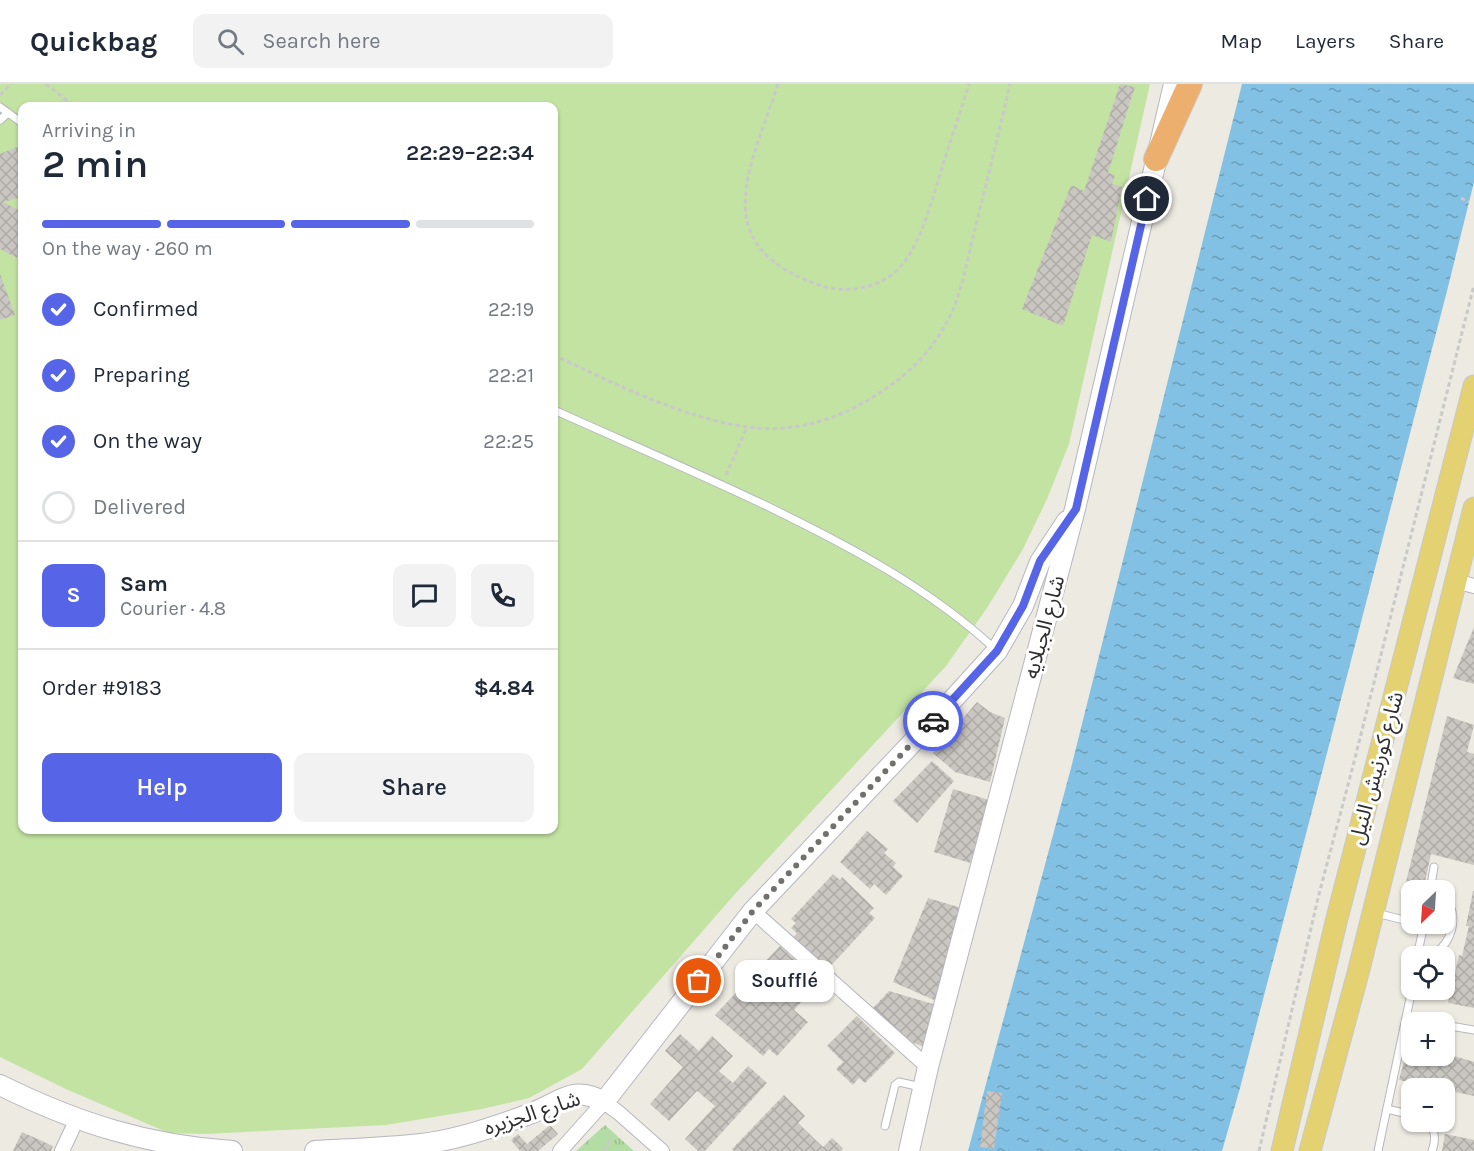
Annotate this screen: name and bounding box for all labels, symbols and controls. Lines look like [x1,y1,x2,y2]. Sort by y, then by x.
search box [193,14,613,68]
text: Quickbag [30,25,157,58]
icon: search [214,25,247,58]
text: Search here [262,28,381,54]
text: Map [1220,29,1262,53]
text: Layers [1295,29,1356,53]
text: Share [1389,29,1444,53]
text: Arriving in [42,119,136,142]
text: 22:29–22:34 [406,140,534,166]
text: 2 min [42,141,148,187]
pin [1121,173,1172,224]
icon: home [1130,182,1163,215]
text: On the way · 260 m [42,237,213,260]
icon: check [42,293,75,326]
text: Confirmed [93,296,199,322]
text: 22:19 [488,298,534,321]
icon: check [42,359,75,392]
text: Preparing [93,362,190,388]
text: 22:21 [488,364,534,387]
icon: check [42,425,75,458]
text: On the way [93,428,202,454]
text: 22:25 [483,430,534,453]
text: Delivered [93,494,186,520]
button: chat [393,564,456,627]
button: phone [471,564,534,627]
text: Sam [120,571,168,597]
street label: شارع الجبلايه [1019,573,1072,682]
text: S [66,582,81,608]
text: Courier · 4.8 [120,597,226,620]
text: Order #9183 [42,675,162,701]
text: $4.84 [474,675,534,701]
street label: شارع كورنيش النيل [1344,689,1411,848]
courier [903,691,963,751]
icon: car [917,705,950,738]
button: Help [42,753,282,822]
button: Share [294,753,534,822]
north arrow [1401,880,1455,934]
map controls [1401,880,1455,1132]
button: locate [1401,946,1455,1000]
pin [673,955,724,1006]
callout: Soufflé [735,960,834,1002]
icon: bag [682,964,715,997]
text: Soufflé [751,969,818,992]
button: + [1401,1012,1455,1066]
button: − [1401,1078,1455,1132]
street label: شارع الجزيره [481,1086,584,1143]

